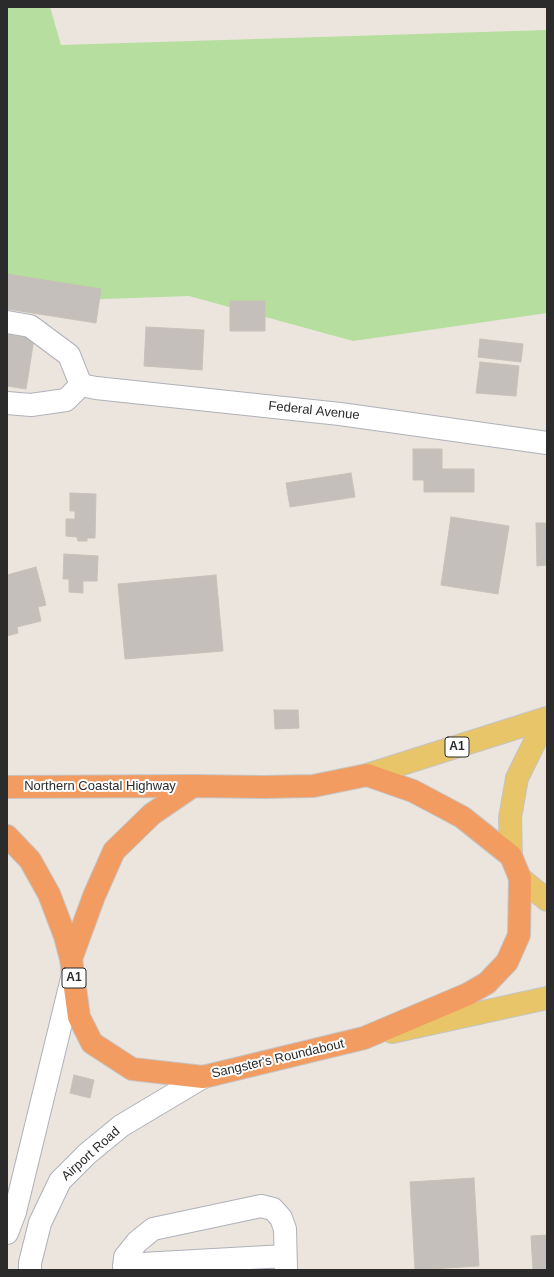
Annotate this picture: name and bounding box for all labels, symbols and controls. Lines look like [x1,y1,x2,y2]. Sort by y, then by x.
street label: Federal Avenue [268,398,360,424]
road number: A1 [445,737,469,757]
street label: Northern Coastal Highway [24,778,176,794]
road number: A1 [62,968,86,988]
street label: Sangster's Roundabout [210,1036,346,1082]
street label: Airport Road [59,1124,123,1184]

